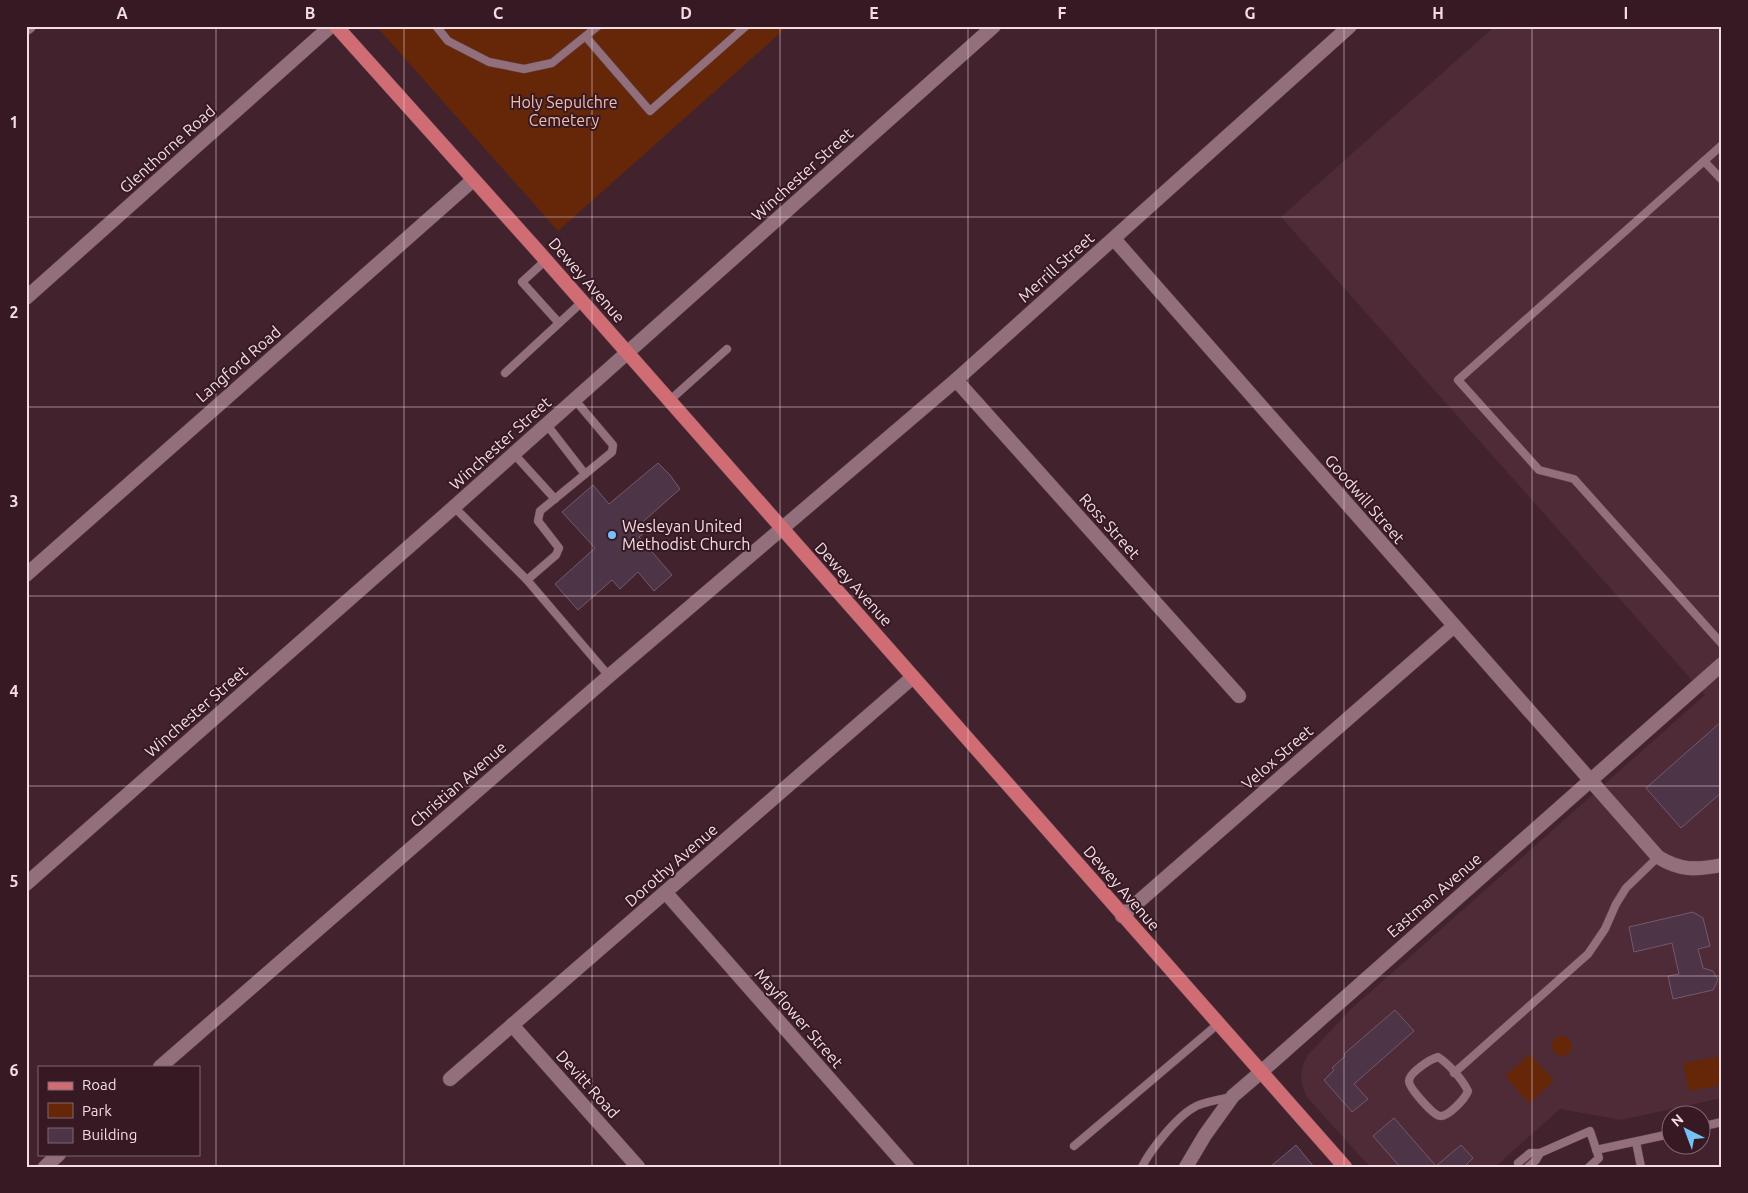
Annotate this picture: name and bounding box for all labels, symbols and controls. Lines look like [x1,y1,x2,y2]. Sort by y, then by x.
text: A [116,4,128,22]
text: B [305,4,315,22]
text: C [493,4,503,22]
text: D [680,4,692,22]
text: E [869,4,879,22]
text: F [1058,4,1067,22]
text: G [1244,4,1256,22]
text: H [1432,4,1444,22]
text: I [1624,4,1628,22]
park label: Holy Sepulchre Cemetery [510,93,618,129]
street label: Glenthorne Road [116,101,218,197]
text: 1 [9,113,19,131]
street label: Winchester Street [748,123,857,224]
street label: Merrill Street [1014,228,1098,306]
street label: Dewey Avenue [545,234,629,326]
text: 2 [9,303,19,321]
street label: Langford Road [192,322,284,406]
street label: Winchester Street [446,392,555,493]
street label: Goodwill Street [1322,451,1409,548]
street label: Ross Street [1076,490,1144,563]
text: 3 [9,492,19,510]
place label: Wesleyan United Methodist Church [622,517,750,553]
marker: Wesleyan United Methodist Church [606,529,618,541]
street label: Dewey Avenue [812,538,896,630]
street label: Winchester Street [141,661,251,760]
text: 4 [9,682,19,700]
street label: Velox Street [1238,721,1317,793]
street label: Christian Avenue [406,738,510,830]
street label: Dorothy Avenue [621,820,721,910]
street label: Dewey Avenue [1080,842,1164,934]
street label: Eastman Avenue [1383,849,1485,941]
text: 5 [9,872,19,890]
street label: Mayflower Street [751,965,847,1072]
street label: Devitt Road [553,1046,623,1122]
text: 6 [9,1061,19,1079]
legend [38,1066,200,1156]
text: Road [82,1076,117,1093]
text: Park [82,1102,112,1119]
north arrow [1660,1106,1710,1156]
text: N [1668,1111,1687,1130]
text: Building [82,1126,137,1143]

